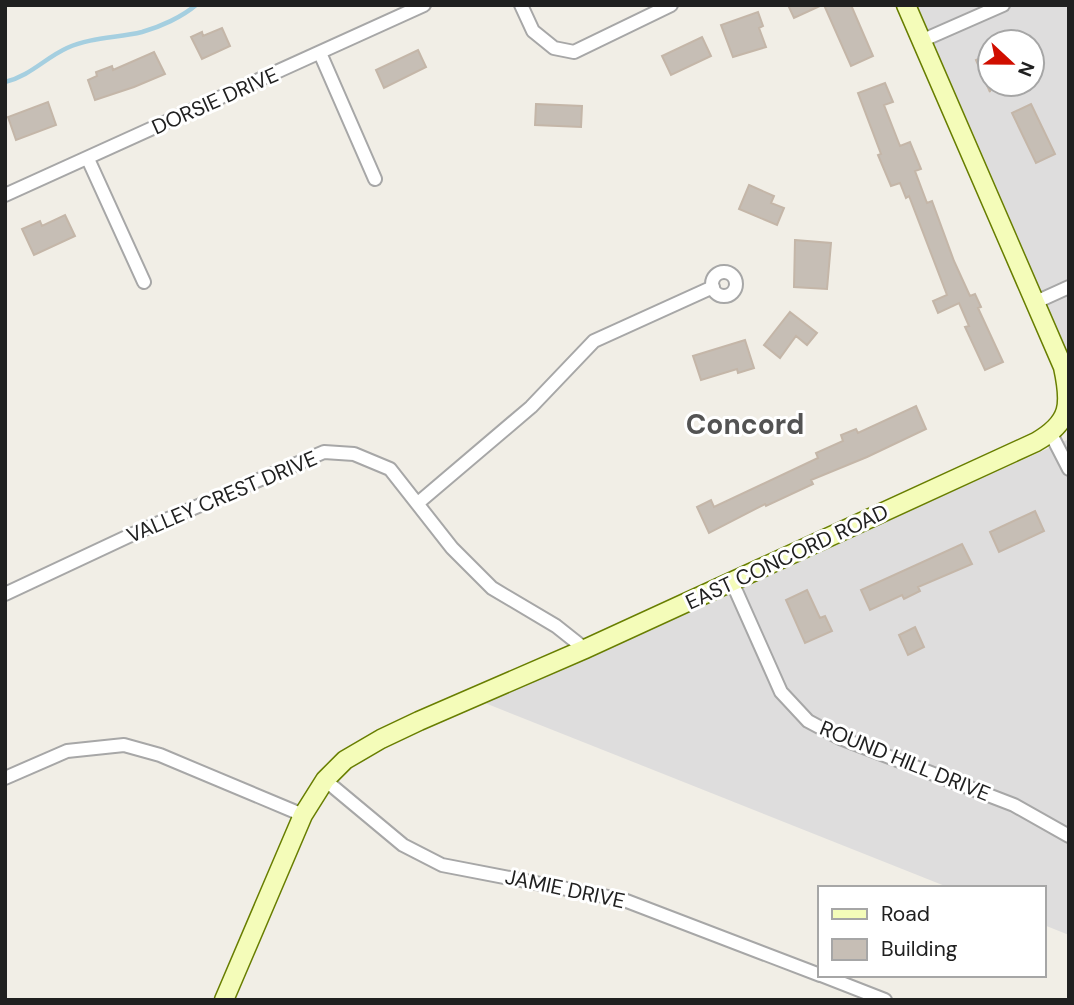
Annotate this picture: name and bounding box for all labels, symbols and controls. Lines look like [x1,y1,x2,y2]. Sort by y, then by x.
north arrow [976,28,1046,98]
text: N [1012,58,1040,80]
street label: DORSIE DRIVE [147,61,283,141]
district label: Concord [686,406,804,443]
street label: VALLEY CREST DRIVE [123,444,321,550]
street label: EAST CONCORD ROAD [681,498,893,616]
street label: ROUND HILL DRIVE [816,714,994,808]
street label: JAMIE DRIVE [503,863,627,915]
legend [818,886,1046,977]
text: Road [881,900,930,928]
text: Building [881,935,958,963]

